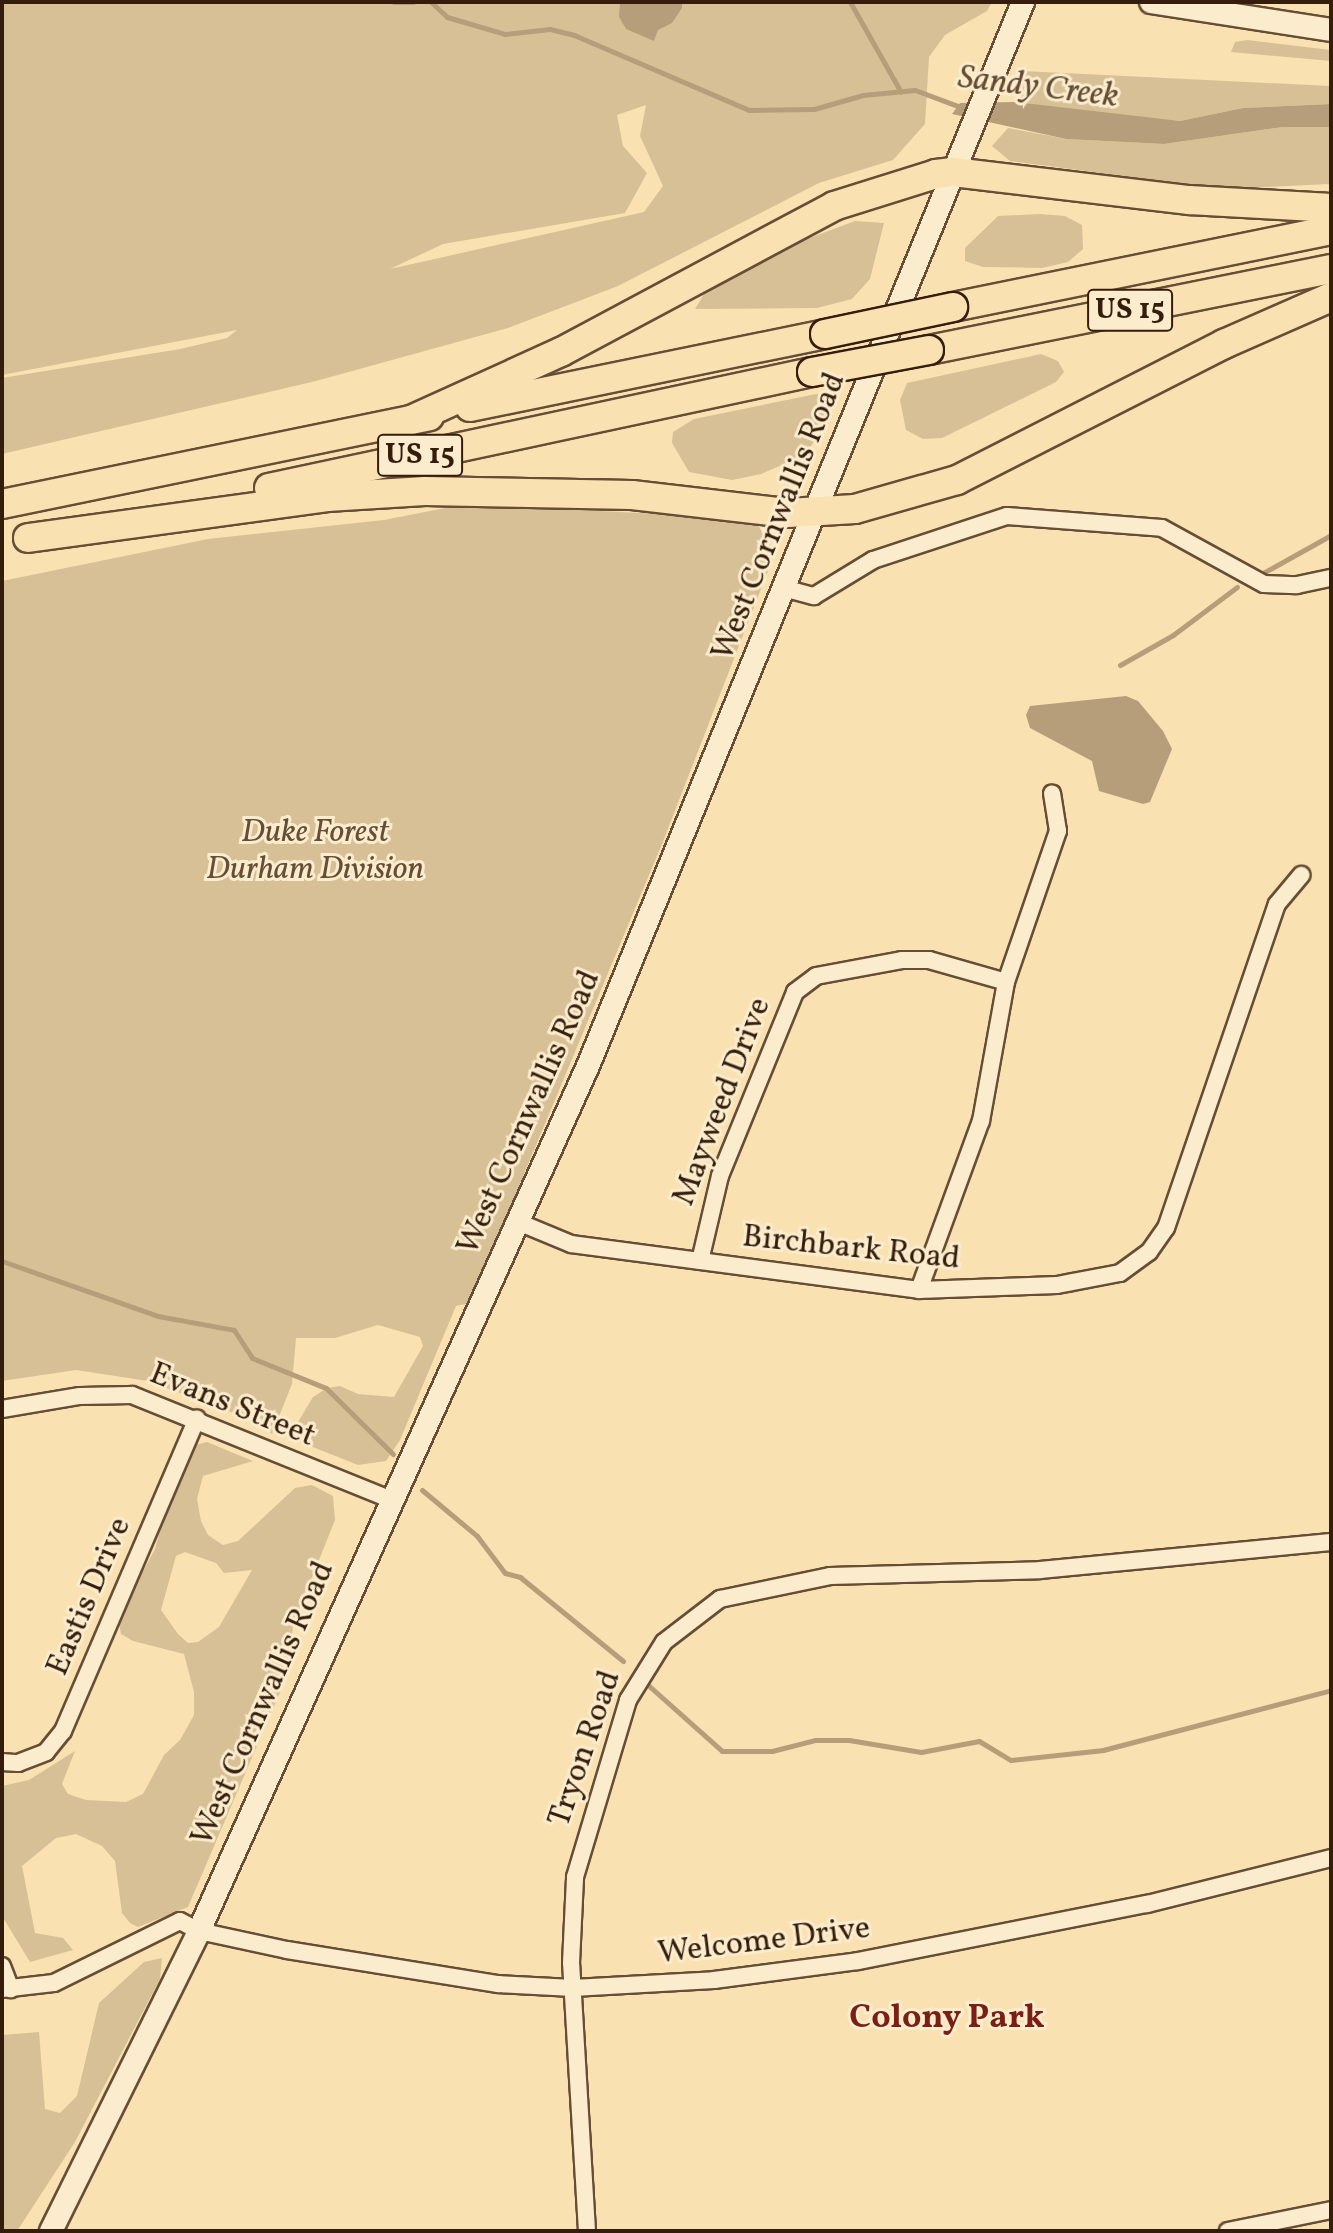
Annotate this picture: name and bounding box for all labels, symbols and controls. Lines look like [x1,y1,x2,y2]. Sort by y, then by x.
water label: Sandy Creek [956,58,1120,118]
road number: US 15 [1086,284,1174,336]
street label: West Cornwallis Road [705,367,855,667]
road number: US 15 [376,429,464,481]
park label: Duke Forest Durham Division [206,815,424,890]
street label: West Cornwallis Road [450,965,610,1261]
street label: Mayweed Drive [666,993,780,1211]
street label: Birchbark Road [740,1218,962,1280]
street label: Evans Street [144,1355,320,1457]
street label: Eastis Drive [40,1512,140,1682]
street label: West Cornwallis Road [184,1556,344,1852]
street label: Tryon Road [541,1666,631,1832]
street label: Welcome Drive [656,1910,872,1974]
district label: Colony Park [849,1999,1045,2039]

